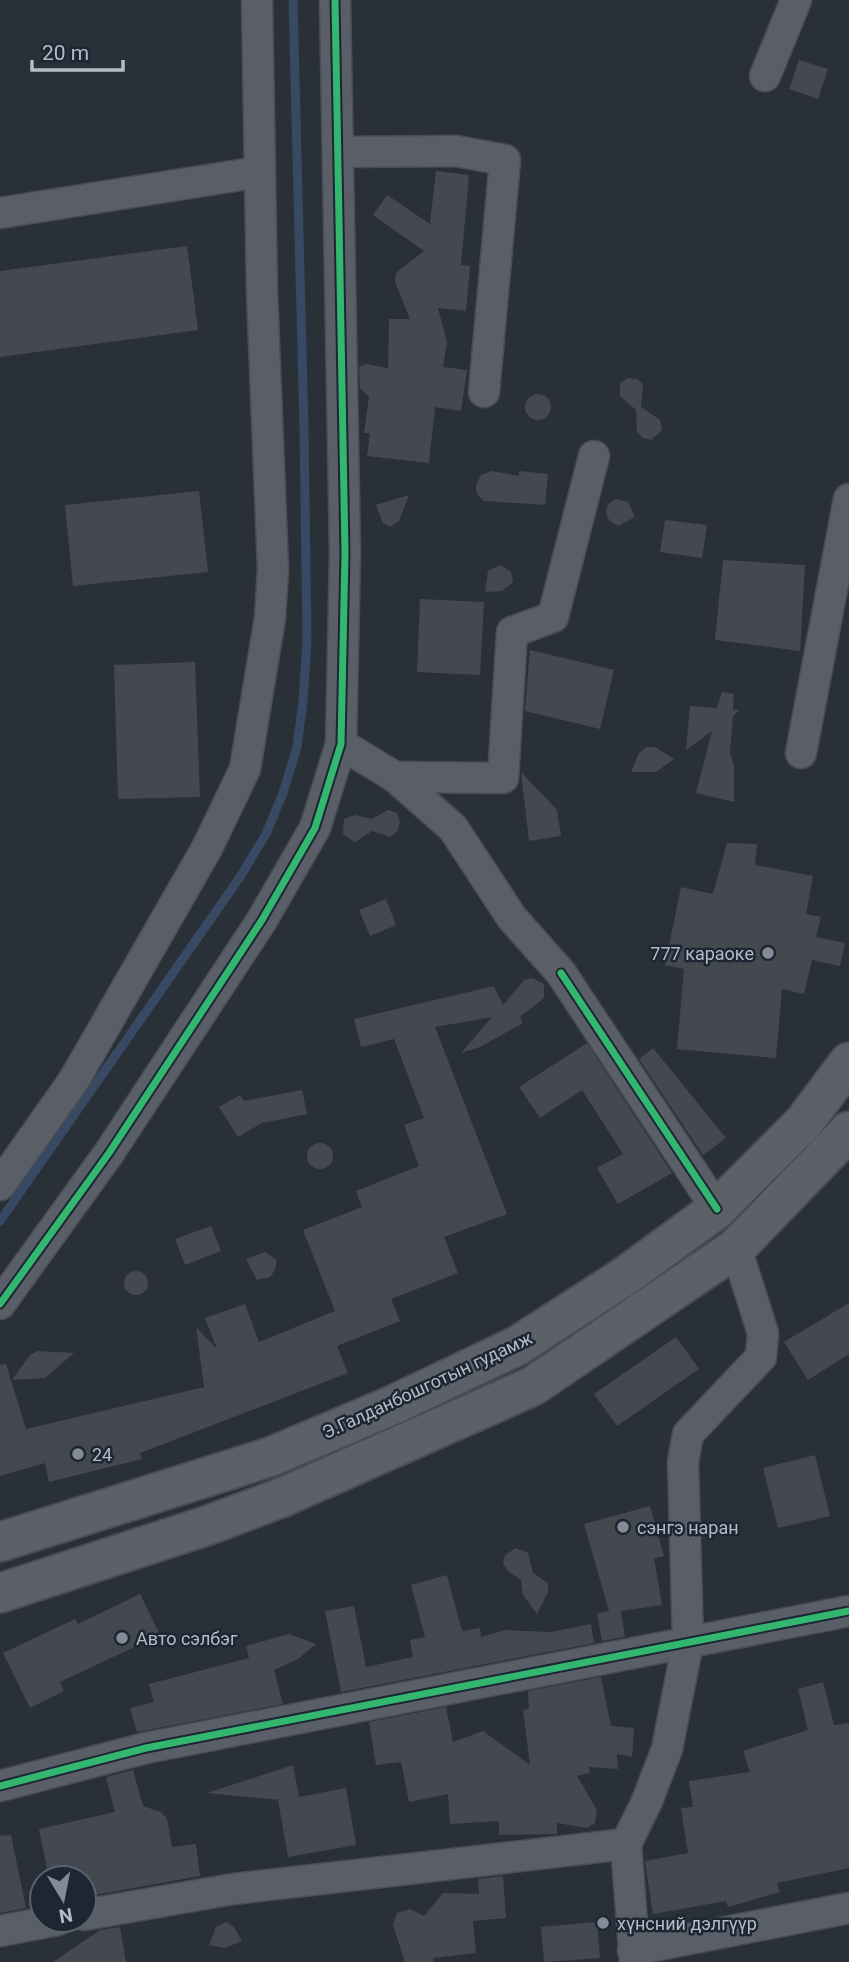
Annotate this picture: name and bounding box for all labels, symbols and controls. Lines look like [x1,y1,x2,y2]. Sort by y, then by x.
scale bar [32,28,122,72]
text: 20 m [42,41,89,65]
place label: 777 караоке [650,943,754,964]
marker: 777 караоке [760,945,776,961]
street label: Э.Галданбошготын гудамж [319,1327,536,1443]
place label: 24 [92,1444,112,1465]
marker: 24 [70,1446,86,1462]
place label: сэнгэ наран [637,1517,739,1538]
marker: сэнгэ наран [615,1519,631,1535]
place label: Авто сэлбэг [136,1628,238,1649]
marker: Авто сэлбэг [114,1630,130,1646]
north arrow [28,1864,98,1934]
text: N [57,1903,74,1928]
place label: хүнсний дэлгүүр [617,1913,757,1934]
marker: хүнсний дэлгүүр [595,1915,611,1931]

